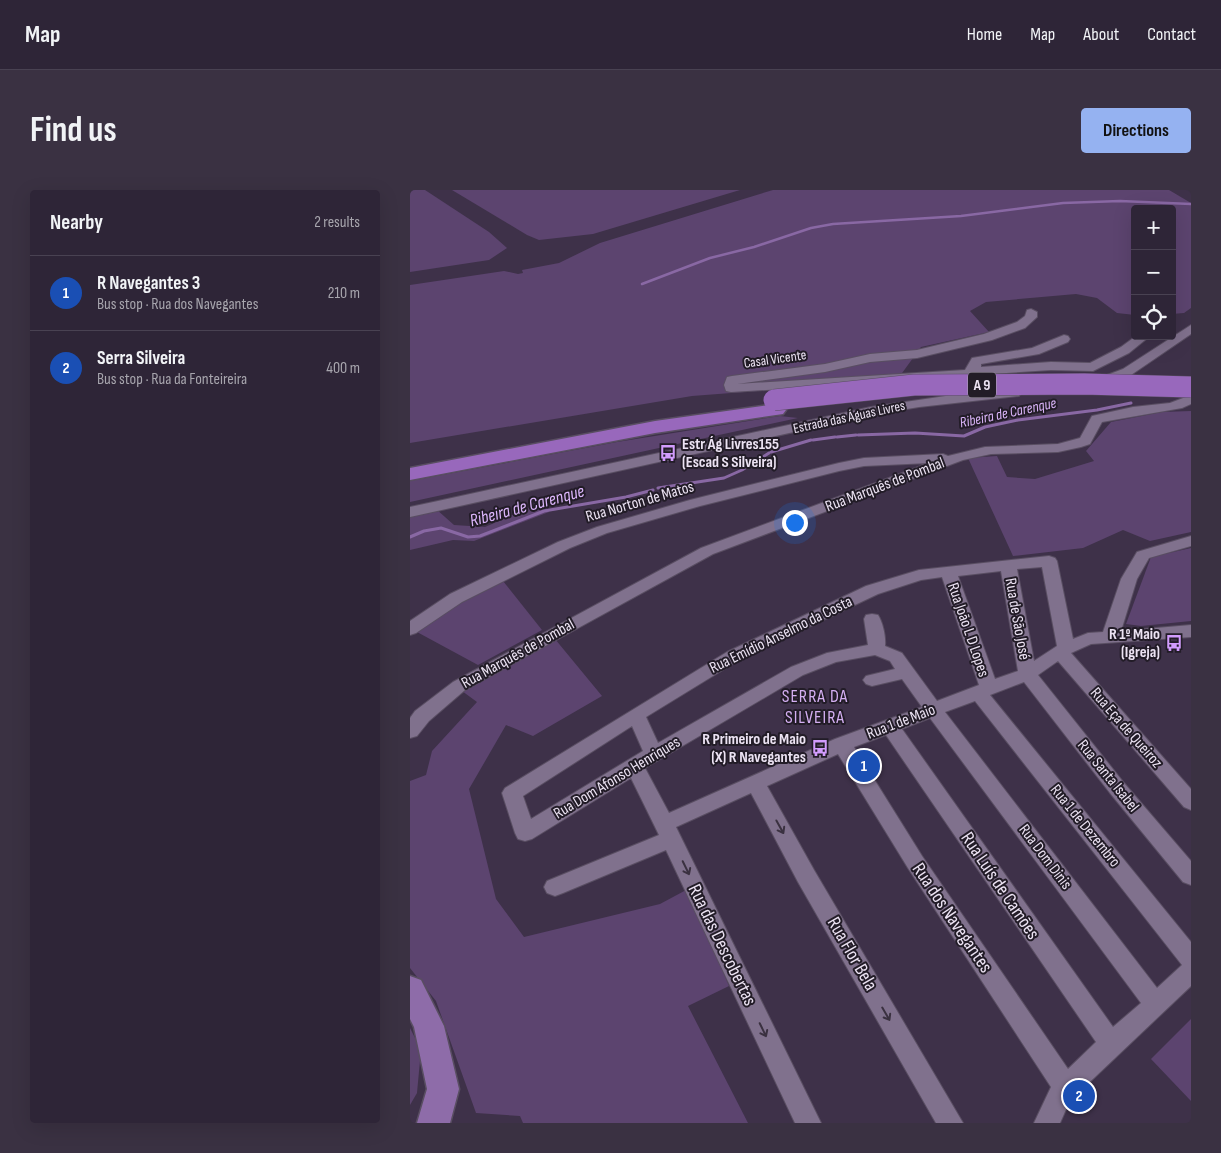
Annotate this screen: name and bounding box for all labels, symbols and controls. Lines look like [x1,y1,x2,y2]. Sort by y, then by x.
text: Map [25,20,60,49]
text: Home [967,24,1002,45]
text: Map [1030,24,1055,45]
text: About [1083,24,1119,45]
text: Contact [1147,24,1196,45]
button: Directions [1081,108,1191,153]
text: Find us [30,109,117,152]
map controls [1131,205,1176,340]
button: + [1131,205,1176,250]
text: Nearby [50,210,103,235]
text: 2 results [314,213,360,232]
button: − [1131,250,1176,295]
text: R Navegantes 3 [97,272,200,295]
text: 1 [63,284,69,303]
text: 210 m [328,284,360,303]
text: Bus stop · Rua dos Navegantes [97,295,258,314]
button: locate [1131,295,1176,340]
street label: Casal Vicente [743,346,807,372]
text: Serra Silveira [97,347,185,370]
text: 2 [62,359,70,378]
text: 400 m [326,359,360,378]
text: Bus stop · Rua da Fonteireira [97,370,247,389]
road number: A 9 [968,372,996,398]
water label: Ribeira de Carenque [958,393,1058,433]
street label: Estrada das Águas Livres [791,397,907,437]
place label: Estr Ág Livres155 (Escad S Silveira) [682,435,779,472]
bus stop icon: Estr Ág Livres155 (Escad S Silveira) [658,443,678,463]
street label: Rua Marquês de Pombal [823,454,947,516]
street label: Rua Norton de Matos [584,477,696,527]
water label: Ribeira de Carenque [467,481,587,531]
your location [782,510,808,536]
street label: Rua de São José [1000,577,1034,661]
street label: Rua João L D Lopes [943,581,993,680]
street label: Rua Emídio Anselmo da Costa [707,592,855,678]
street label: Rua Marquês de Pombal [458,615,578,693]
place label: R 1º Maio (Igreja) [1109,625,1160,662]
bus stop icon: R 1º Maio (Igreja) [1164,633,1184,653]
street label: Rua Eça de Queiroz [1086,684,1166,772]
district label: SERRA DA SILVEIRA [782,686,848,728]
street label: Rua 1 de Maio [864,700,938,744]
place label: R Primeiro de Maio (X) R Navegantes [702,730,806,767]
street label: Rua Dom Afonso Henriques [550,733,684,823]
street label: Rua Santa Isabel [1073,736,1143,816]
bus stop icon: R Primeiro de Maio (X) R Navegantes [810,738,830,758]
pin: 1 [848,747,880,785]
street label: Rua 1 de Dezembro [1046,781,1124,871]
one-way arrow [775,819,785,834]
street label: Rua Dom Dinis [1014,821,1076,893]
street label: Rua Luís de Camões [956,828,1045,944]
street label: Rua dos Navegantes [907,859,997,977]
one-way arrow [681,860,691,875]
street label: Rua das Descobertas [683,880,761,1010]
street label: Rua Flor Bela [822,913,882,995]
one-way arrow [882,1006,892,1020]
one-way arrow [759,1022,769,1037]
pin: 2 [1063,1077,1095,1115]

